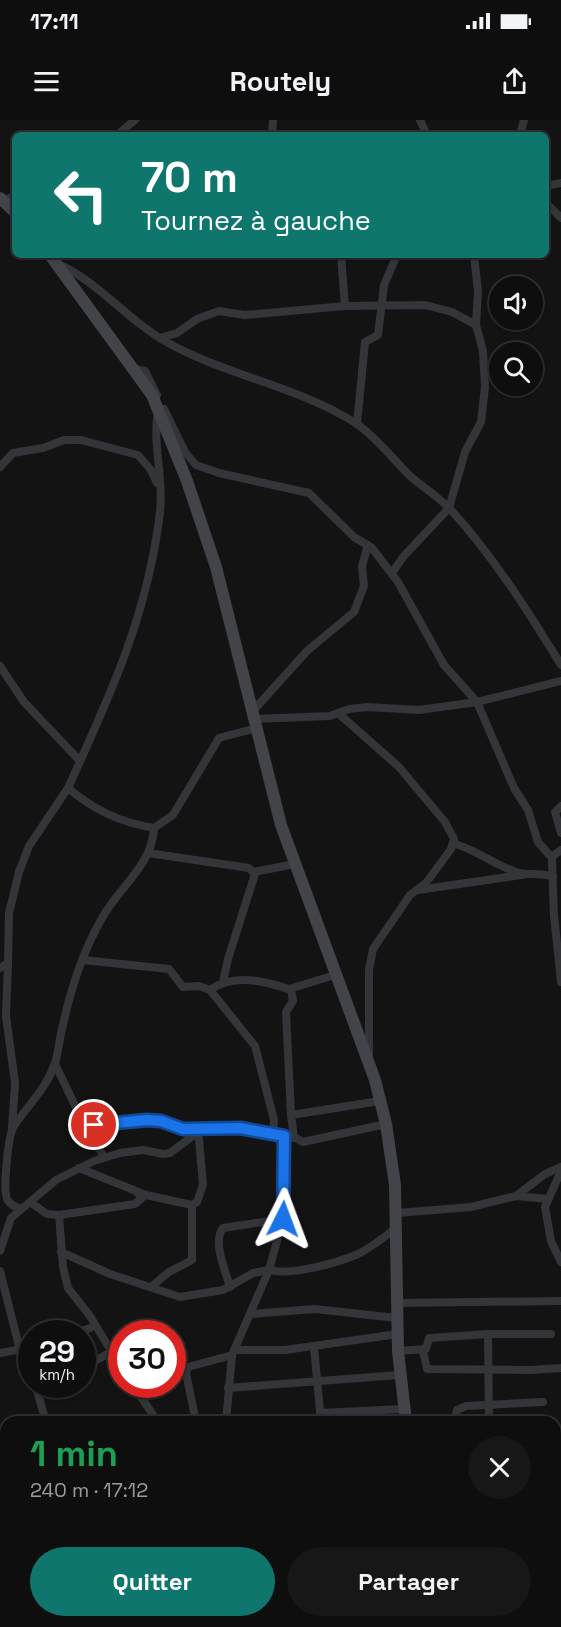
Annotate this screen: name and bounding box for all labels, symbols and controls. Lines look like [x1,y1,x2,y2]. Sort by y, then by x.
text: 17:11 [30,7,79,35]
text: Routely [230,64,331,99]
icon: menu [30,65,63,98]
icon: share [498,65,531,98]
text: 70 m [141,151,238,204]
icon: left [42,156,120,234]
text: Tournez à gauche [141,203,371,238]
map controls [489,276,543,396]
button: sound [489,276,543,330]
button: search [489,342,543,396]
pin [68,1099,119,1150]
icon: arrive [77,1108,110,1141]
position arrow [251,1187,315,1251]
speed limit sign: 30 [108,1320,186,1398]
text: 29 [39,1332,75,1371]
text: km/h [39,1365,75,1384]
text: 1 min [30,1431,118,1477]
button: close [468,1436,531,1499]
text: 240 m · 17:12 [30,1477,148,1503]
button: Quitter [30,1547,275,1616]
button: Partager [287,1547,531,1616]

